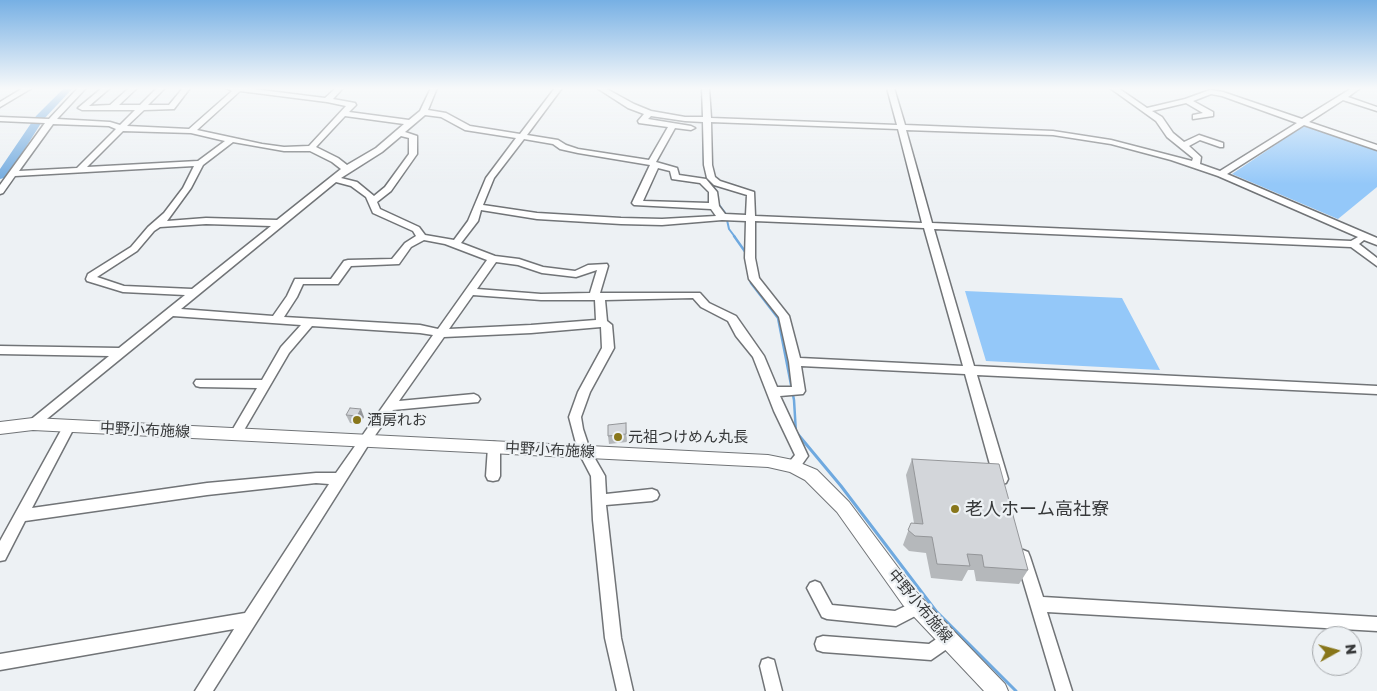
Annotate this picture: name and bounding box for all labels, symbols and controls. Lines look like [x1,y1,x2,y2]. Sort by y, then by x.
place label: 酒房れお [367,411,427,429]
marker: 酒房れお [351,414,363,426]
street label: 中野小布施線 [100,419,190,441]
place label: 元祖つけめん丸長 [628,428,748,446]
marker: 元祖つけめん丸長 [612,431,624,443]
street label: 中野小布施線 [505,439,595,461]
place label: 老人ホーム高社寮 [965,498,1109,520]
marker: 老人ホーム高社寮 [949,503,961,515]
street label: 中野小布施線 [884,566,956,646]
north arrow [1312,626,1362,676]
text: N [1342,643,1360,656]

